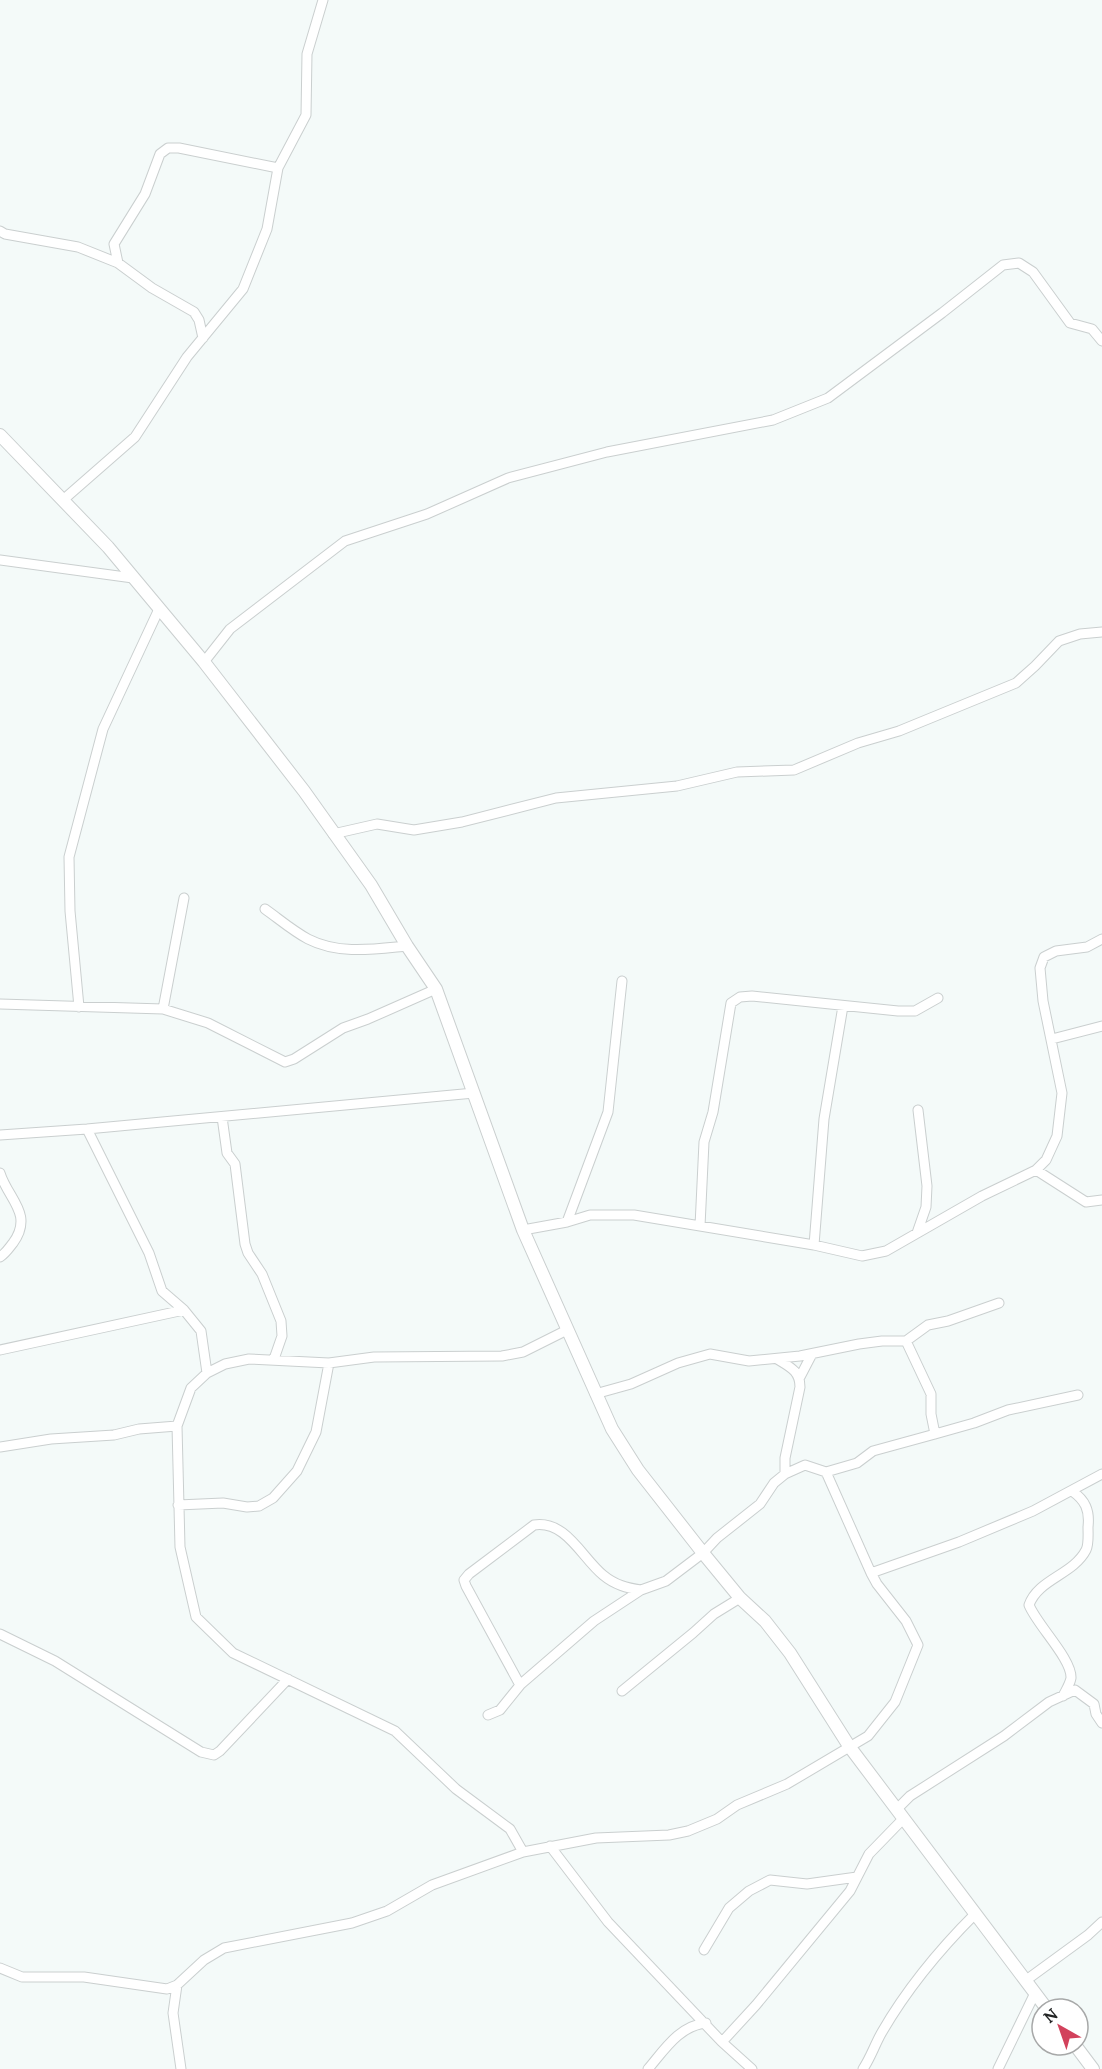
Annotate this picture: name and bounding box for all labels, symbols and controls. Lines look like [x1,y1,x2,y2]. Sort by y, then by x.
north arrow [1030,1997,1090,2057]
text: N [1039,2004,1062,2027]

